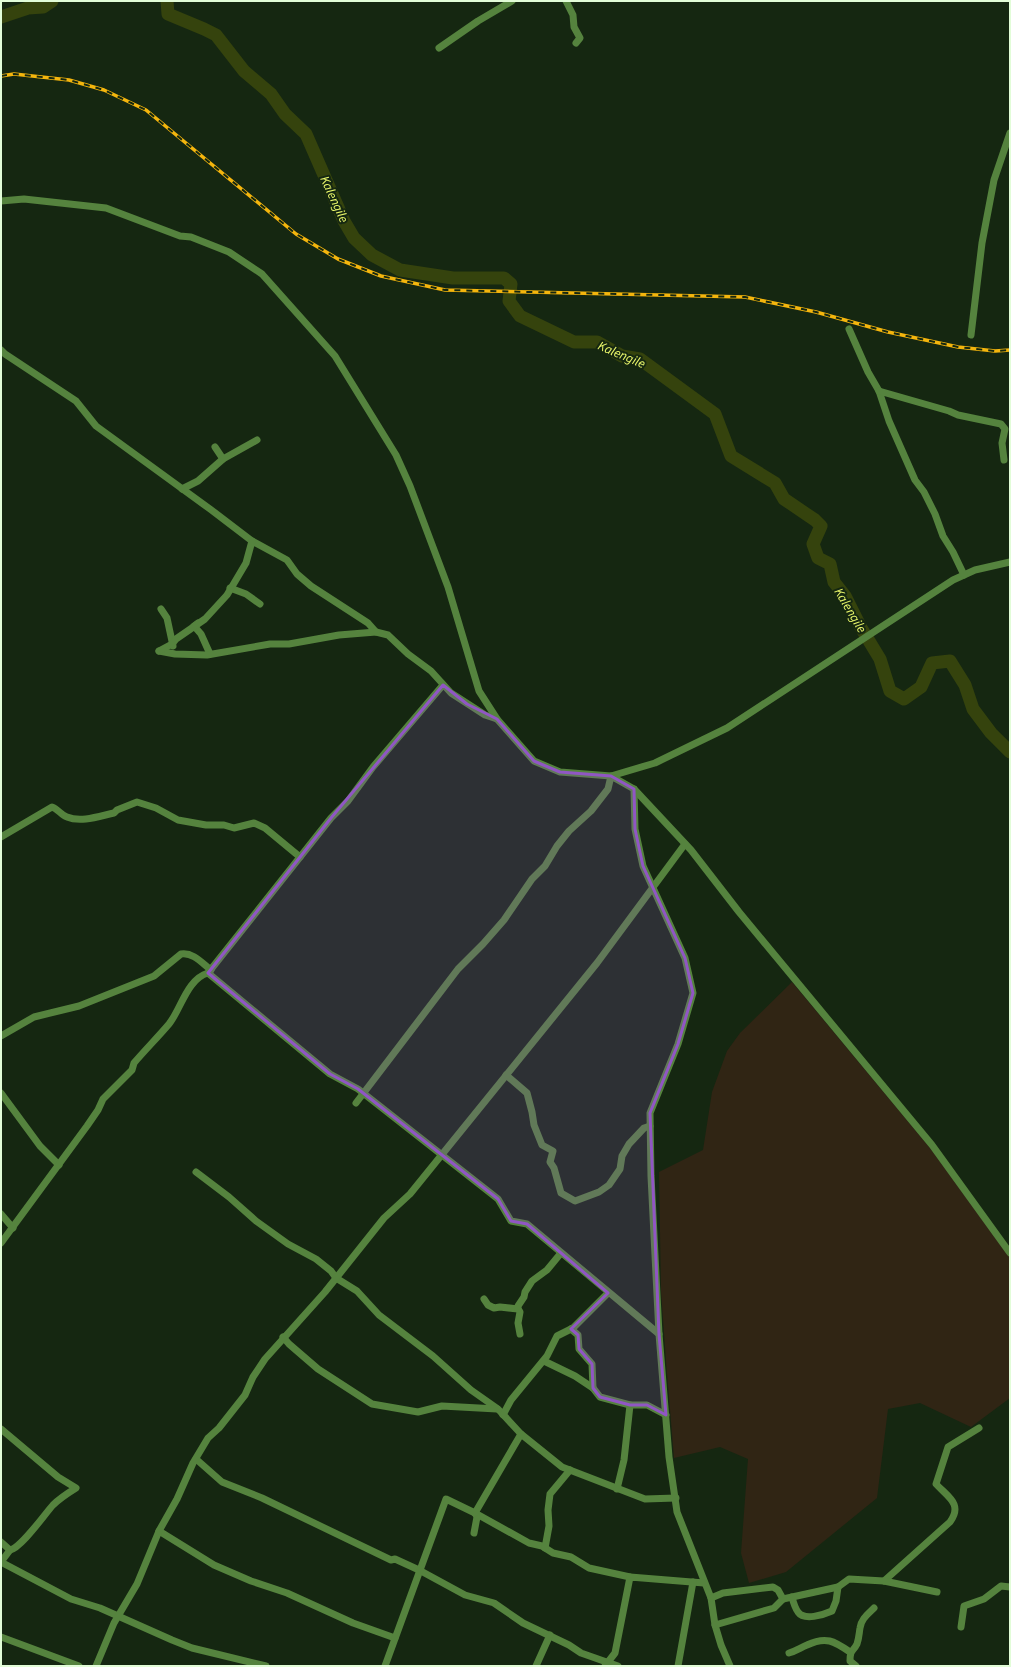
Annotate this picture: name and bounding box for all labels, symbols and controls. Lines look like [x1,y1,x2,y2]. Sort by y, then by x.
water label: Kalengile [315,173,353,226]
water label: Kalengile [595,337,648,373]
water label: Kalengile [830,585,871,636]

